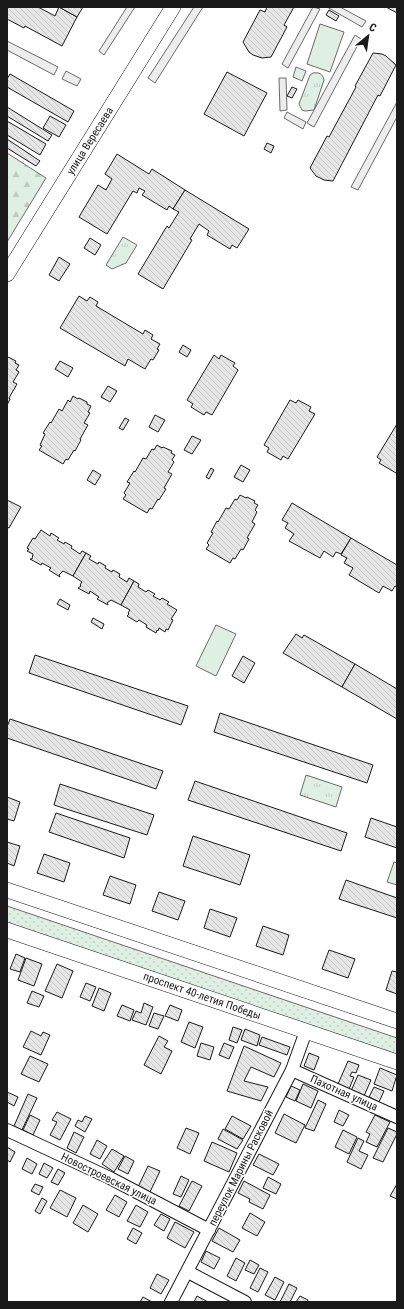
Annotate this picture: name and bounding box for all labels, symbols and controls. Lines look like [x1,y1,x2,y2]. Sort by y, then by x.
north arrow [348,16,388,56]
text: С [367,20,379,35]
street label: улица Вересаева [64,105,116,177]
street label: проспект 40-летия Победы [141,970,263,1022]
street label: Пахотная улица [308,1072,380,1114]
street label: переулок Марины Расковой [206,1108,276,1228]
street label: Новостроевская улица [59,1150,159,1208]

